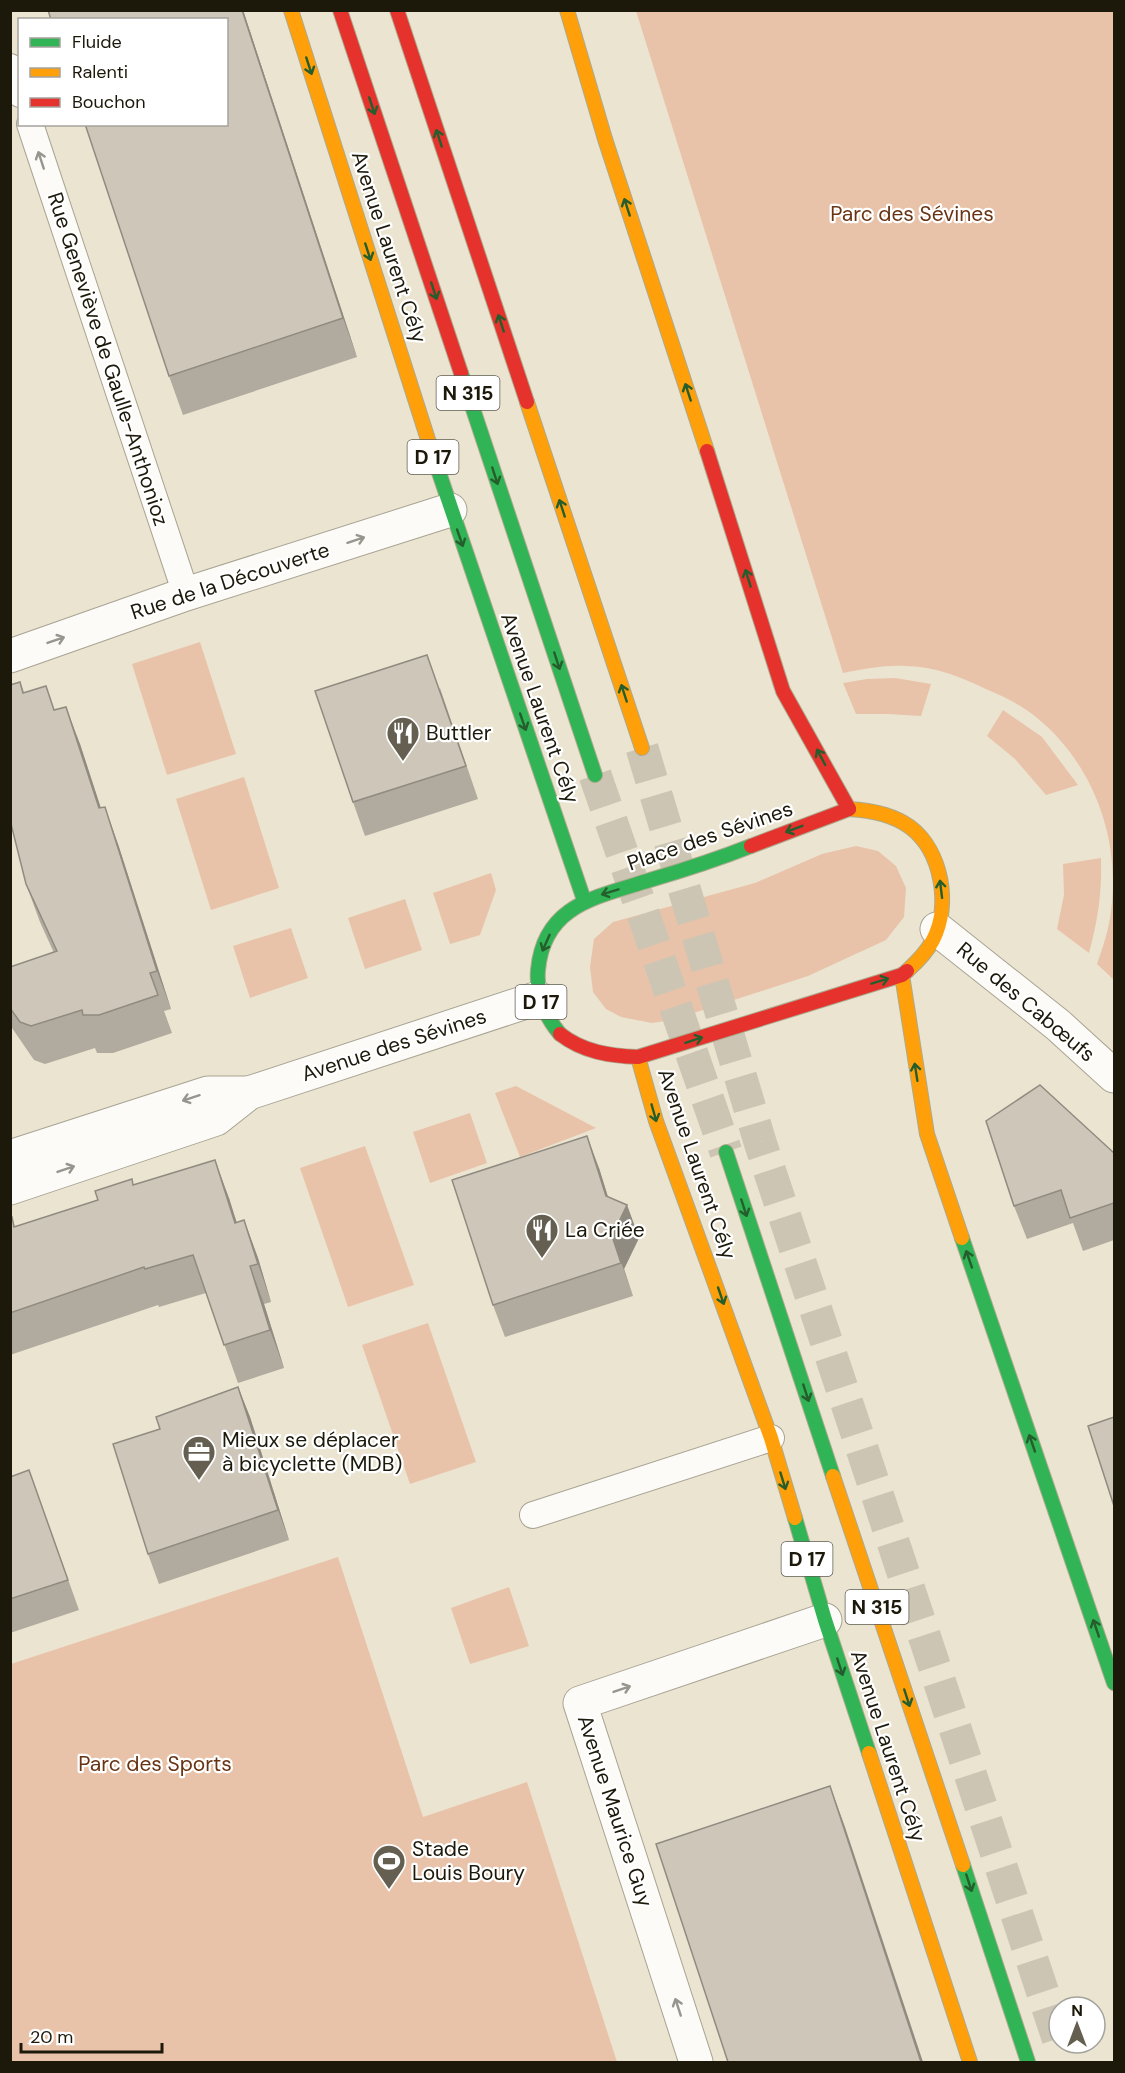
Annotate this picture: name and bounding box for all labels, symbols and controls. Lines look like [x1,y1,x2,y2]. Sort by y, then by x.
legend [18,18,228,126]
text: Fluide [72,30,122,54]
one-way arrow [304,56,315,75]
text: Ralenti [72,60,128,84]
text: Bouchon [72,90,146,114]
one-way arrow [367,96,378,115]
one-way arrow [433,129,444,148]
street label: Avenue Laurent Cély [345,148,433,347]
one-way arrow [35,151,46,170]
street label: Rue Geneviève de Gaulle-Anthonioz [41,189,175,529]
one-way arrow [621,198,632,217]
park label: Parc des Sévines [830,200,994,228]
one-way arrow [363,242,374,261]
one-way arrow [429,281,440,300]
one-way arrow [494,314,505,333]
road number: N 315 [436,376,500,410]
one-way arrow [682,383,693,402]
road number: D 17 [408,440,458,474]
one-way arrow [491,466,502,485]
one-way arrow [556,499,567,518]
one-way arrow [455,528,466,547]
one-way arrow [346,534,365,545]
street label: Rue de la Découverte [127,536,333,626]
one-way arrow [742,569,753,588]
street label: Avenue Laurent Cély [494,609,586,807]
one-way arrow [46,633,64,644]
one-way arrow [552,651,563,670]
one-way arrow [617,684,628,703]
one-way arrow [518,712,529,731]
restaurant icon: Buttler [385,715,421,762]
place label: Buttler [426,719,492,747]
one-way arrow [815,749,826,767]
street label: Place des Sévines [623,795,797,877]
one-way arrow [785,825,804,836]
one-way arrow [936,879,947,899]
one-way arrow [601,887,620,898]
one-way arrow [539,933,551,951]
street label: Rue des Cabœufs [951,936,1101,1068]
one-way arrow [870,975,889,986]
road number: D 17 [516,985,566,1019]
street label: Avenue des Sévines [298,1002,490,1088]
one-way arrow [684,1034,703,1045]
one-way arrow [911,1062,922,1082]
street label: Avenue Laurent Cély [651,1065,743,1263]
one-way arrow [182,1093,201,1104]
one-way arrow [649,1103,660,1122]
one-way arrow [56,1163,75,1174]
one-way arrow [740,1198,751,1217]
restaurant icon: La Criée [524,1212,560,1259]
place label: La Criée [565,1216,645,1244]
one-way arrow [963,1250,974,1269]
one-way arrow [716,1286,727,1305]
one-way arrow [801,1383,812,1402]
place label: Mieux se déplacer à bicyclette (MDB) [222,1426,402,1478]
office icon: Mieux se déplacer à bicyclette (MDB) [181,1434,217,1481]
one-way arrow [1026,1434,1037,1453]
one-way arrow [778,1471,789,1490]
road number: D 17 [782,1542,832,1576]
road number: N 315 [846,1590,908,1624]
one-way arrow [1089,1619,1100,1638]
street label: Avenue Laurent Cély [844,1647,932,1846]
one-way arrow [836,1657,847,1676]
one-way arrow [612,1683,631,1694]
one-way arrow [903,1688,914,1707]
street label: Avenue Maurice Guy [571,1712,659,1911]
park label: Parc des Sports [78,1750,232,1778]
place label: Stade Louis Boury [412,1835,525,1887]
sports icon: Stade Louis Boury [371,1843,407,1890]
one-way arrow [964,1873,975,1892]
north arrow [1047,1995,1107,2055]
one-way arrow [672,1998,683,2017]
text: N [1071,2000,1083,2021]
scale bar [21,2016,162,2054]
text: 20 m [30,2025,73,2049]

